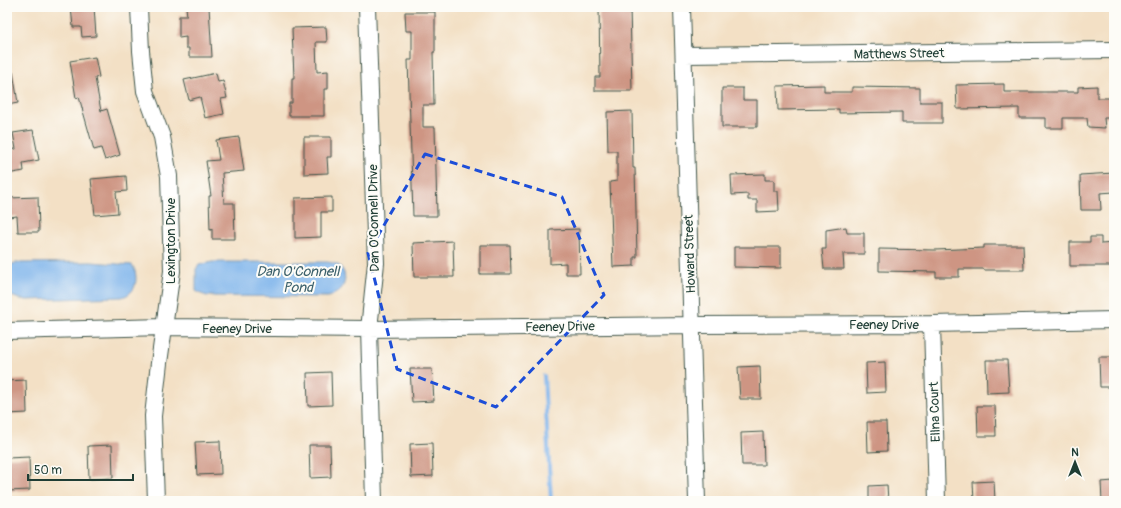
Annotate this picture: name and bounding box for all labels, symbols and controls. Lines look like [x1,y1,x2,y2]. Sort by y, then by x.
street label: Matthews Street [854,45,945,63]
street label: Dan O'Connell Drive [365,163,383,272]
street label: Lexington Drive [163,197,179,284]
street label: Howard Street [681,214,699,294]
water label: Dan O'Connell Pond [257,263,341,296]
street label: Feeney Drive [849,317,920,333]
street label: Feeney Drive [525,318,596,336]
street label: Feeney Drive [202,321,273,337]
street label: Ellna Court [926,381,944,443]
north arrow [1055,442,1095,482]
text: N [1071,446,1079,459]
scale bar [28,456,133,482]
text: 50 m [34,463,62,478]

